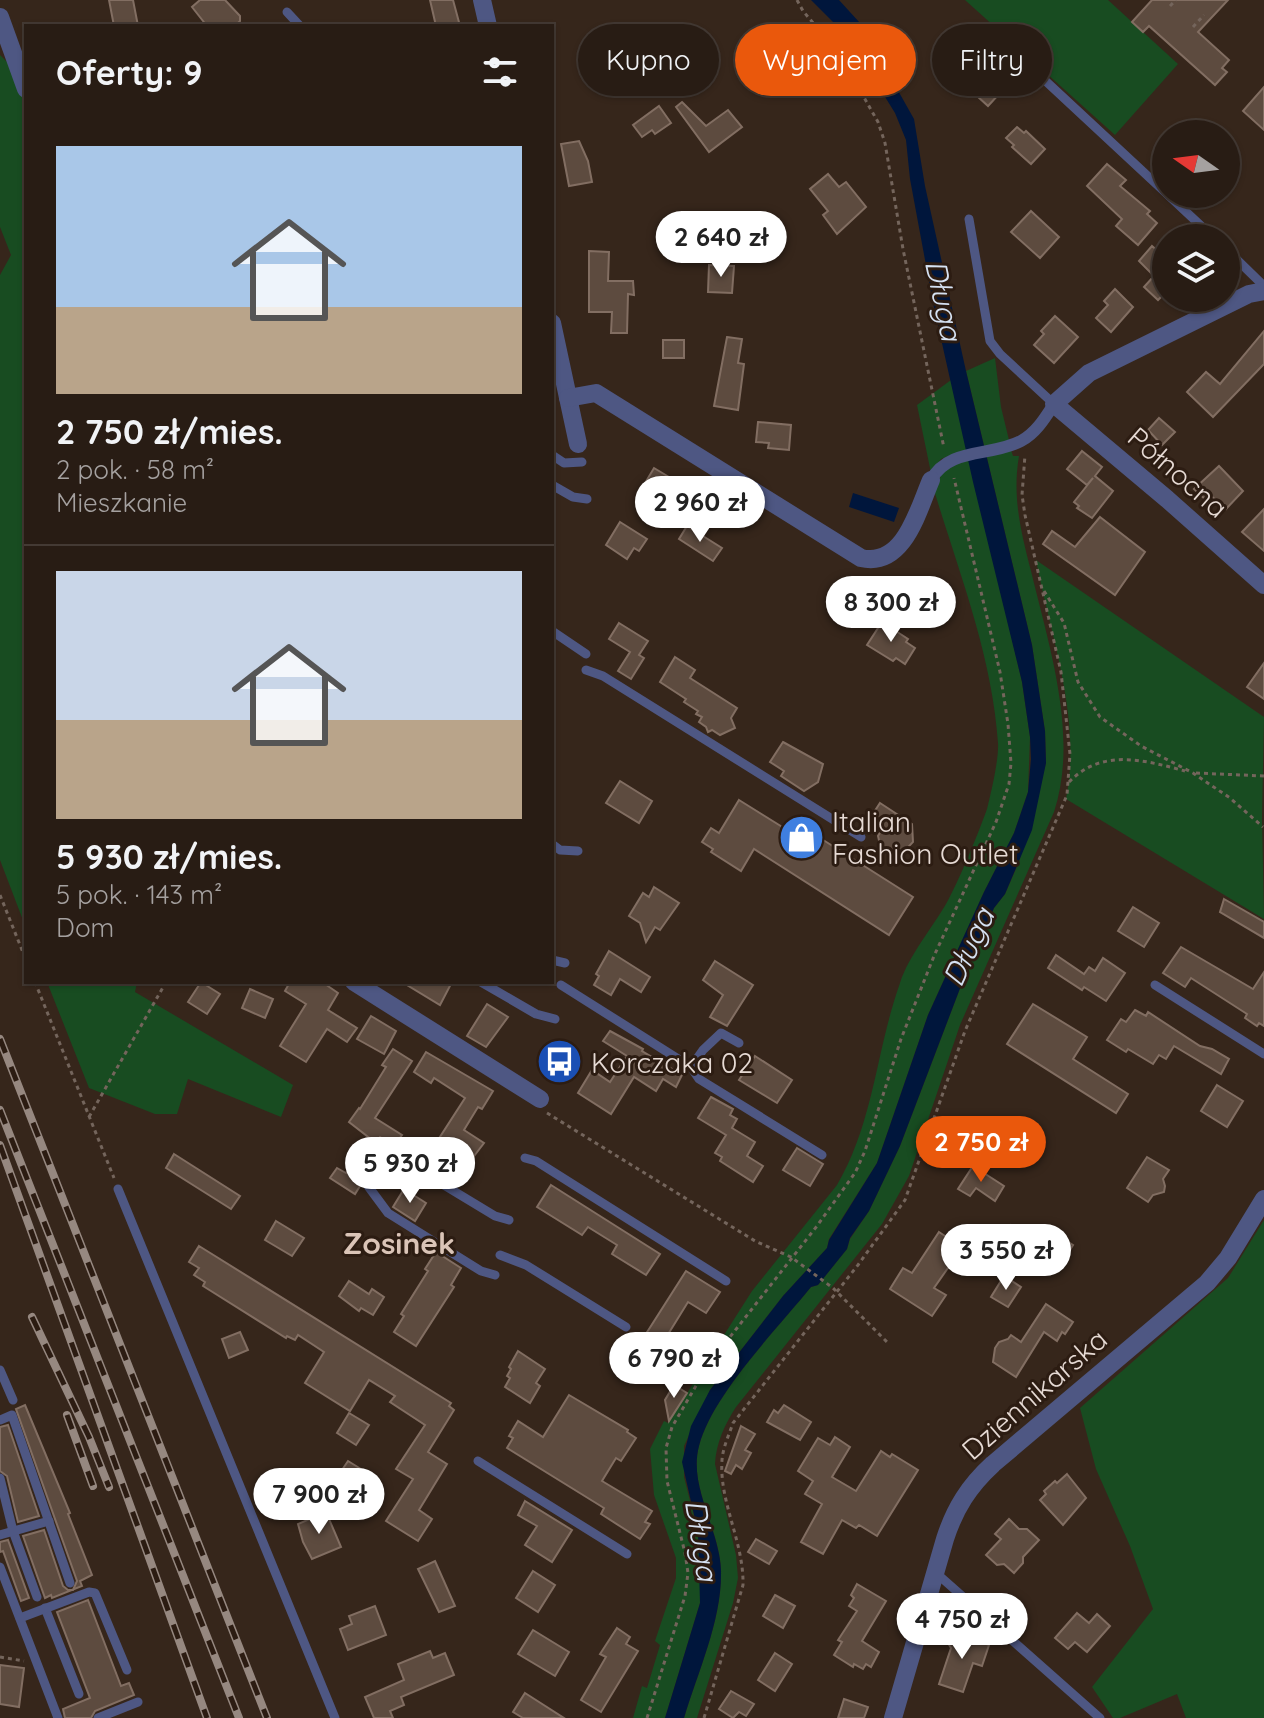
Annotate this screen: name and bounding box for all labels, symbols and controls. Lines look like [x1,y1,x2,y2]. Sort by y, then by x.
chip: Kupno [578,24,719,96]
chip: Wynajem [735,24,916,96]
chip: Filtry [932,24,1052,96]
icon: filters [478,50,522,94]
text: Oferty: 9 [56,51,202,94]
north arrow [1152,120,1240,208]
map controls [1152,120,1240,312]
icon: home [217,198,361,342]
pin: 2 640 zł [638,211,804,279]
text: 2 640 zł [674,220,768,253]
button: layers [1152,224,1240,312]
water label: Długa [917,256,971,346]
text: 2 750 zł/mies. [56,410,283,453]
street label: Północna [1121,419,1235,525]
text: 2 pok. · 58 m² [56,453,214,486]
pin: 2 960 zł [617,476,783,544]
text: 2 960 zł [653,485,747,518]
text: Mieszkanie [56,486,187,519]
pin: 8 300 zł [808,576,974,644]
text: 8 300 zł [844,585,938,618]
icon: home [217,623,361,767]
place label: Italian Fashion Outlet [832,804,1018,871]
shop icon: Italian Fashion Outlet [777,813,825,861]
text: 5 930 zł/mies. [56,835,282,878]
text: 5 pok. · 143 m² [56,878,222,911]
water label: Długa [933,900,1003,992]
text: Dom [56,911,114,944]
bus stop icon: Korczaka 02 [536,1038,584,1086]
place label: Korczaka 02 [591,1045,753,1080]
pin: 2 750 zł [898,1116,1064,1184]
text: 2 750 zł [934,1125,1028,1158]
pin: 5 930 zł [327,1137,493,1205]
text: 5 930 zł [363,1146,457,1179]
district label: Zosinek [343,1224,455,1262]
pin: 3 550 zł [923,1224,1089,1292]
text: 3 550 zł [959,1233,1053,1266]
street label: Dziennikarska [954,1321,1114,1467]
pin: 6 790 zł [591,1332,757,1400]
text: 6 790 zł [627,1341,721,1374]
pin: 7 900 zł [236,1468,402,1536]
text: 7 900 zł [271,1477,367,1510]
water label: Długa [677,1497,727,1585]
pin: 4 750 zł [879,1593,1045,1661]
text: 4 750 zł [915,1602,1009,1635]

